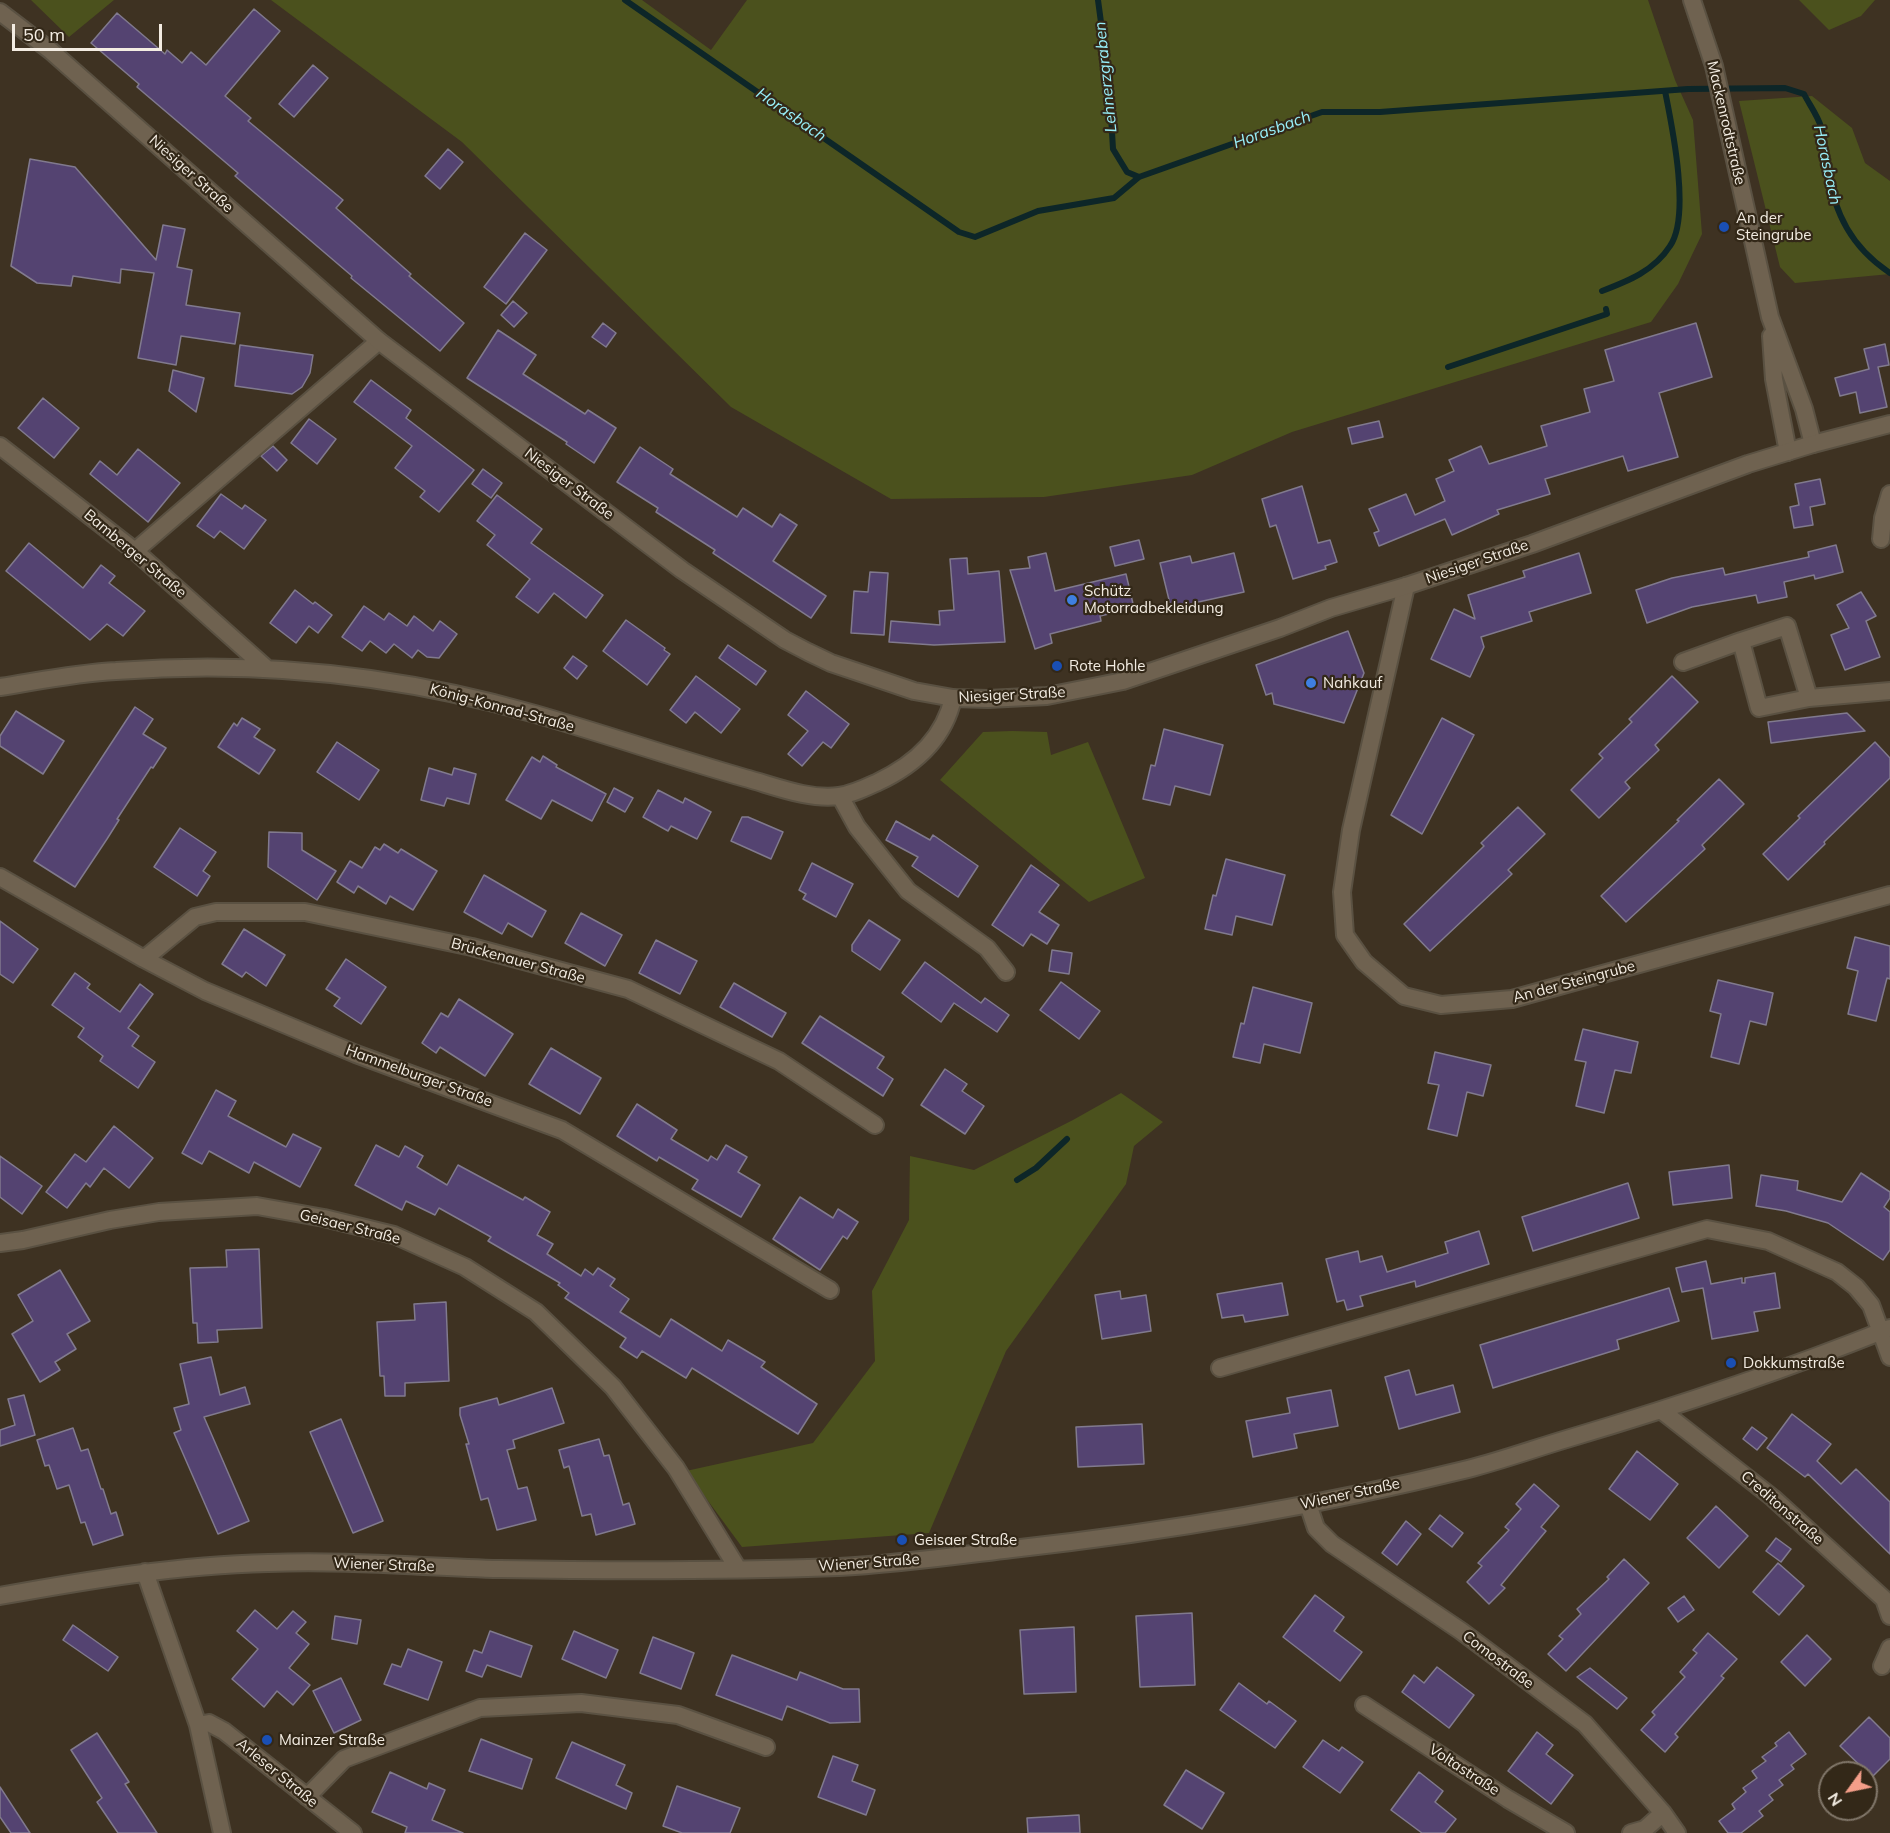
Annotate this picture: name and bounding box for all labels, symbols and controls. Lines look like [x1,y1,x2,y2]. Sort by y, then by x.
scale bar [15,12,165,50]
water label: Lehnerzgraben [1091,21,1121,133]
text: 50 m [23,23,65,46]
street label: Mackenrodtstraße [1703,59,1749,187]
water label: Horasbach [752,84,830,146]
water label: Horasbach [1231,107,1313,153]
water label: Horasbach [1809,123,1845,207]
street label: Niesiger Straße [145,131,237,217]
place label: An der Steingrube [1736,209,1811,244]
marker: An der Steingrube [1717,220,1731,234]
street label: Niesiger Straße [521,445,617,523]
street label: Bamberger Straße [80,506,190,602]
street label: Niesiger Straße [1423,536,1531,588]
place label: Schütz Motorradbekleidung [1084,582,1224,617]
marker: Schütz Motorradbekleidung [1065,593,1079,607]
place label: Rote Hohle [1069,657,1146,675]
marker: Rote Hohle [1050,659,1064,673]
place label: Nahkauf [1323,674,1382,692]
marker: Nahkauf [1304,676,1318,690]
street label: König-Konrad-Straße [428,680,576,736]
street label: Niesiger Straße [958,683,1066,707]
street label: Brückenauer Straße [449,934,587,988]
street label: An der Steingrube [1511,957,1637,1007]
street label: Hammelburger Straße [343,1041,495,1111]
street label: Geisaer Straße [298,1206,402,1248]
place label: Dokkumstraße [1743,1354,1845,1372]
marker: Dokkumstraße [1724,1356,1738,1370]
street label: Creditonstraße [1737,1467,1827,1549]
street label: Wiener Straße [1299,1475,1401,1513]
place label: Geisaer Straße [914,1531,1017,1549]
marker: Geisaer Straße [895,1533,909,1547]
street label: Wiener Straße [818,1550,920,1576]
street label: Wiener Straße [333,1554,435,1576]
street label: Comostraße [1459,1627,1537,1693]
place label: Mainzer Straße [279,1731,385,1749]
marker: Mainzer Straße [260,1733,274,1747]
street label: Arleser Straße [233,1735,321,1811]
street label: Voltastraße [1425,1740,1503,1800]
north arrow [1818,1761,1878,1821]
text: N [1823,1789,1846,1810]

